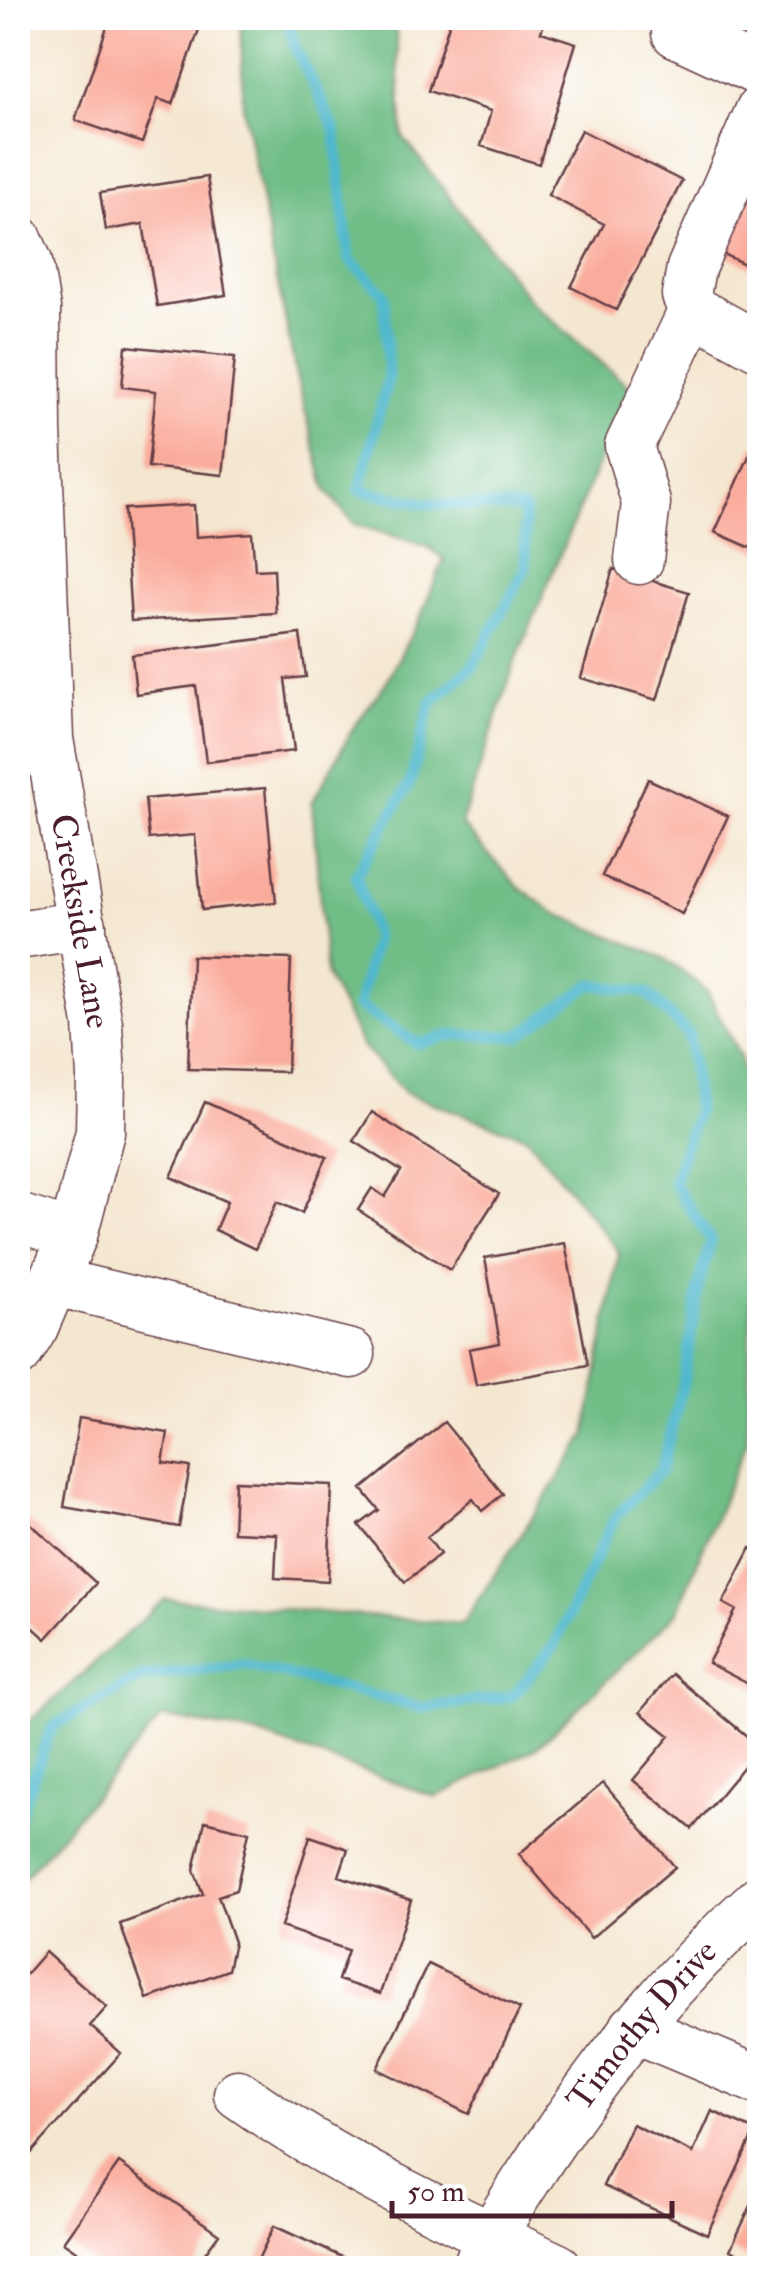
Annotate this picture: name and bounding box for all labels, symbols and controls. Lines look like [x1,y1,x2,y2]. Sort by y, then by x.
street label: Creekside Lane [40,811,120,1032]
street label: Timothy Drive [558,1930,726,2120]
scale bar [392,2156,672,2218]
text: 50 m [407,2173,465,2210]

